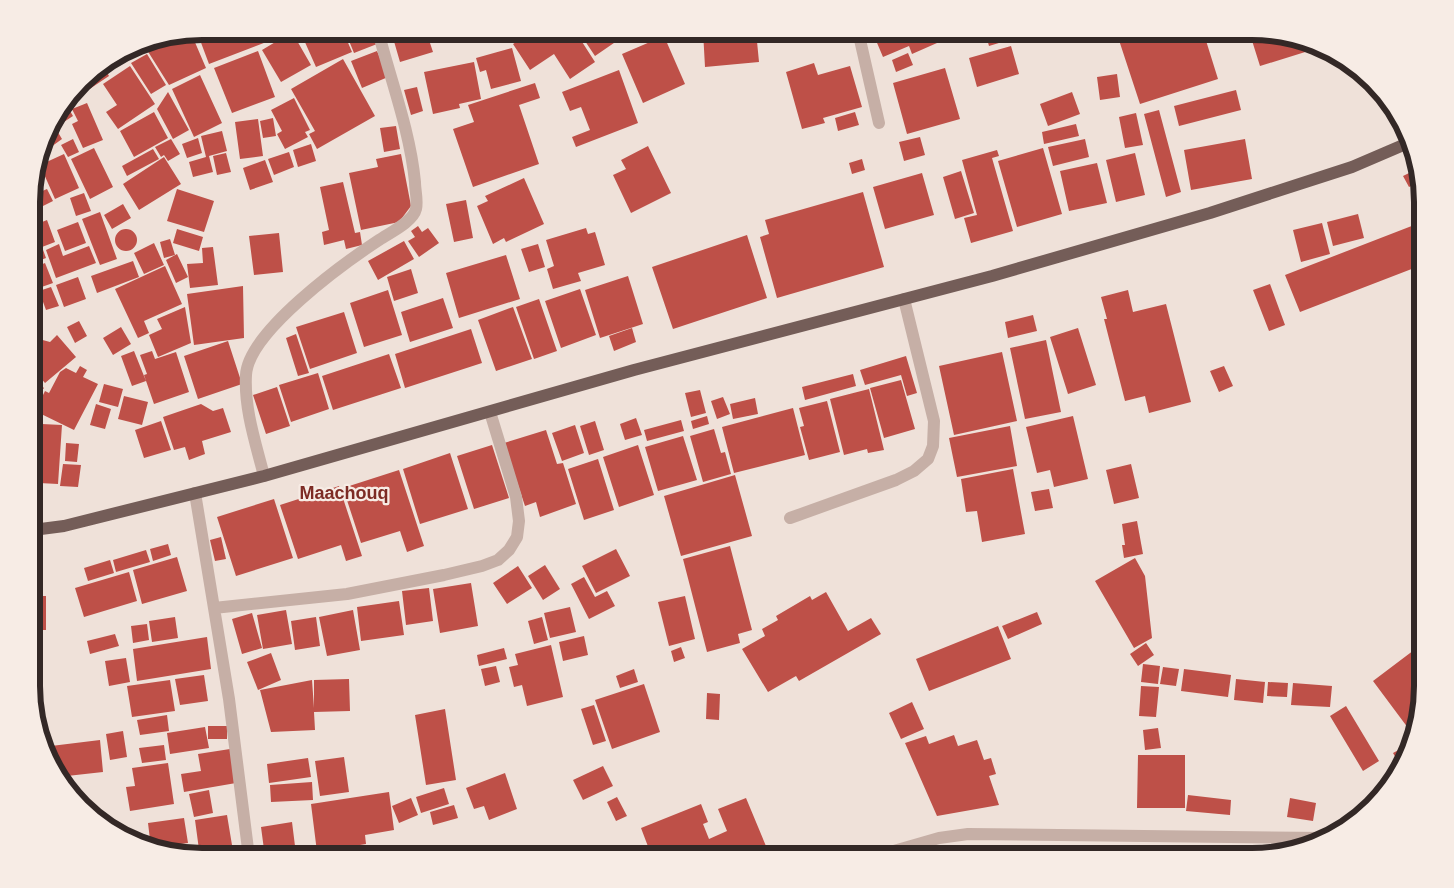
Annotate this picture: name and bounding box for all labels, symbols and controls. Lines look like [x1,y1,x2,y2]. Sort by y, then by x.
district label: Maachouq [299,483,389,503]

